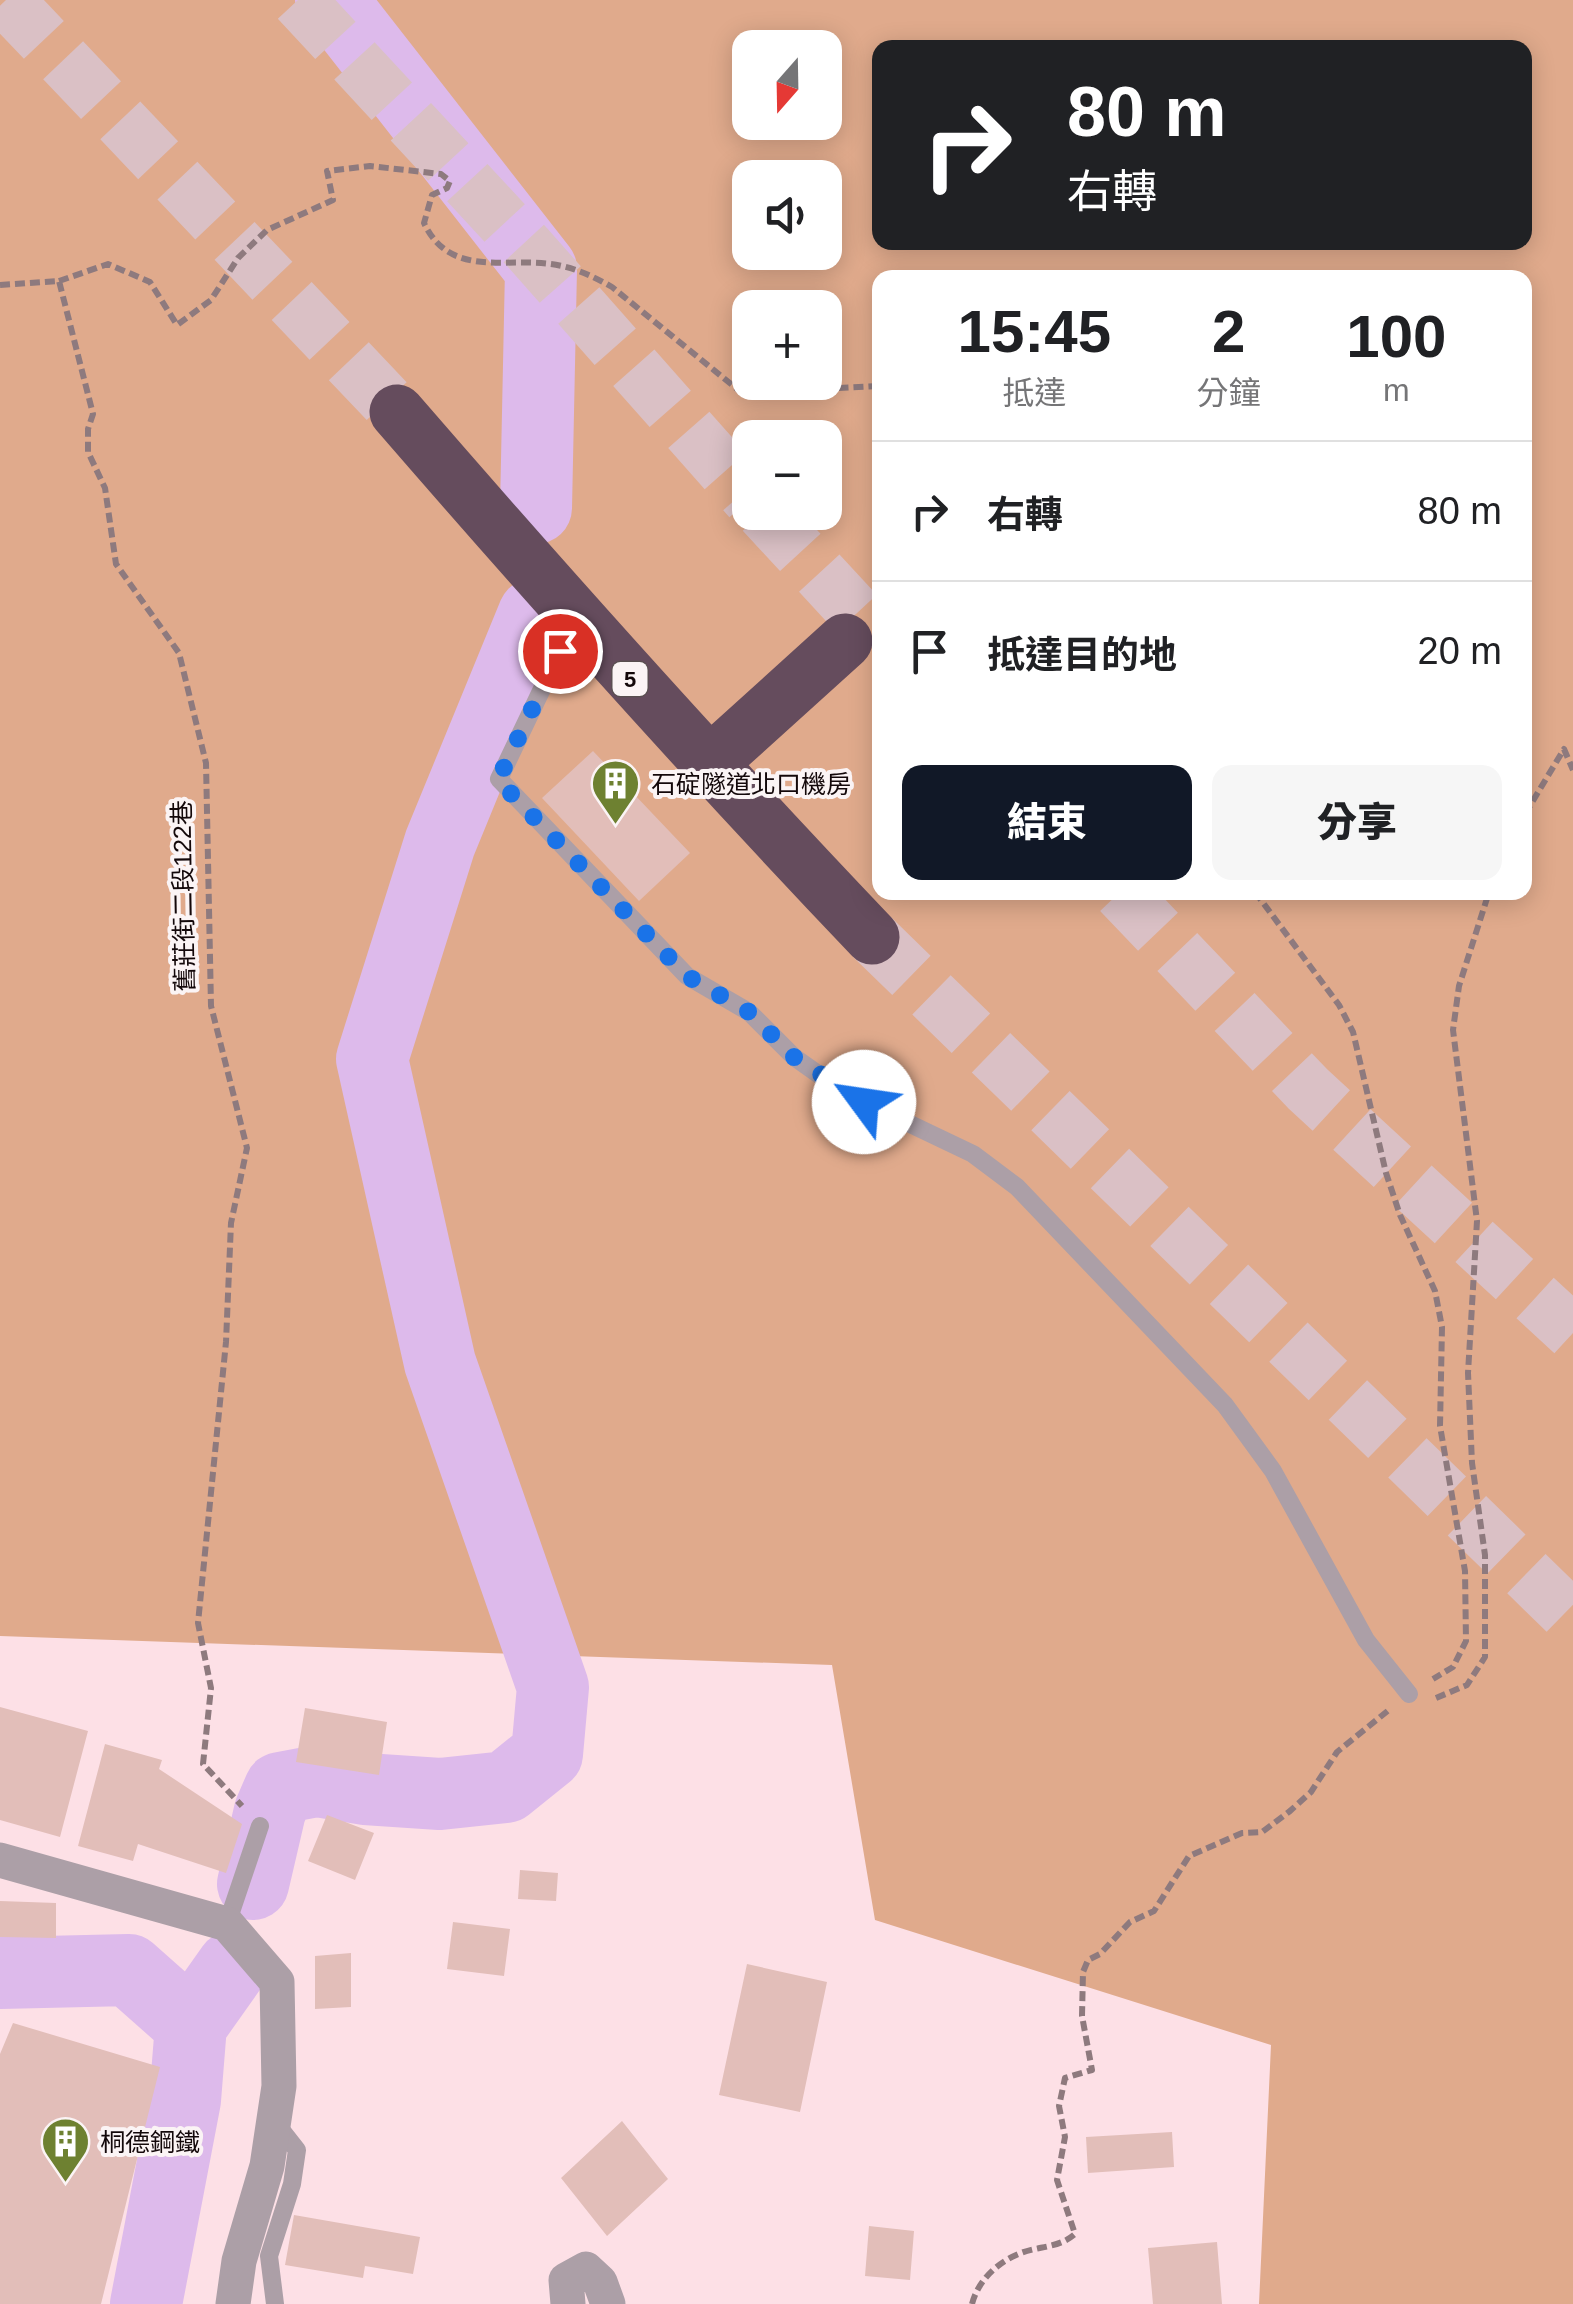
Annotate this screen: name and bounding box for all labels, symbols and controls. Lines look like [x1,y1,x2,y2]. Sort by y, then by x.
north arrow [732,30,842,140]
map controls [732,30,842,530]
text: 80 m [1067,73,1227,151]
icon: right [902,80,1032,210]
button: sound [732,160,842,270]
text: 右轉 [1067,166,1157,217]
button: + [732,290,842,400]
text: 15:45 [958,298,1111,365]
text: 2 [1212,298,1245,365]
text: 100 [1346,303,1446,370]
text: m [1383,372,1410,408]
text: 抵達 [1002,375,1066,411]
text: 分鐘 [1197,375,1261,411]
button: − [732,420,842,530]
icon: right [902,484,957,539]
text: 80 m [1418,490,1502,532]
text: 右轉 [987,494,1063,536]
pin [518,609,603,694]
icon: arrive [533,624,588,679]
icon: arrive [902,624,957,679]
text: 20 m [1418,630,1502,672]
text: 抵達目的地 [987,634,1177,676]
road number: 5 [612,662,648,696]
building icon: 石碇隧道北口機房 [590,758,642,826]
button: 結束 [902,765,1192,880]
button: 分享 [1212,765,1502,880]
place label: 石碇隧道北口機房 [651,770,851,798]
street label: 舊莊街二段122巷 [167,800,199,992]
position arrow [812,1050,916,1154]
building icon: 桐德鋼鐵 [39,2116,91,2184]
place label: 桐德鋼鐵 [100,2128,200,2156]

